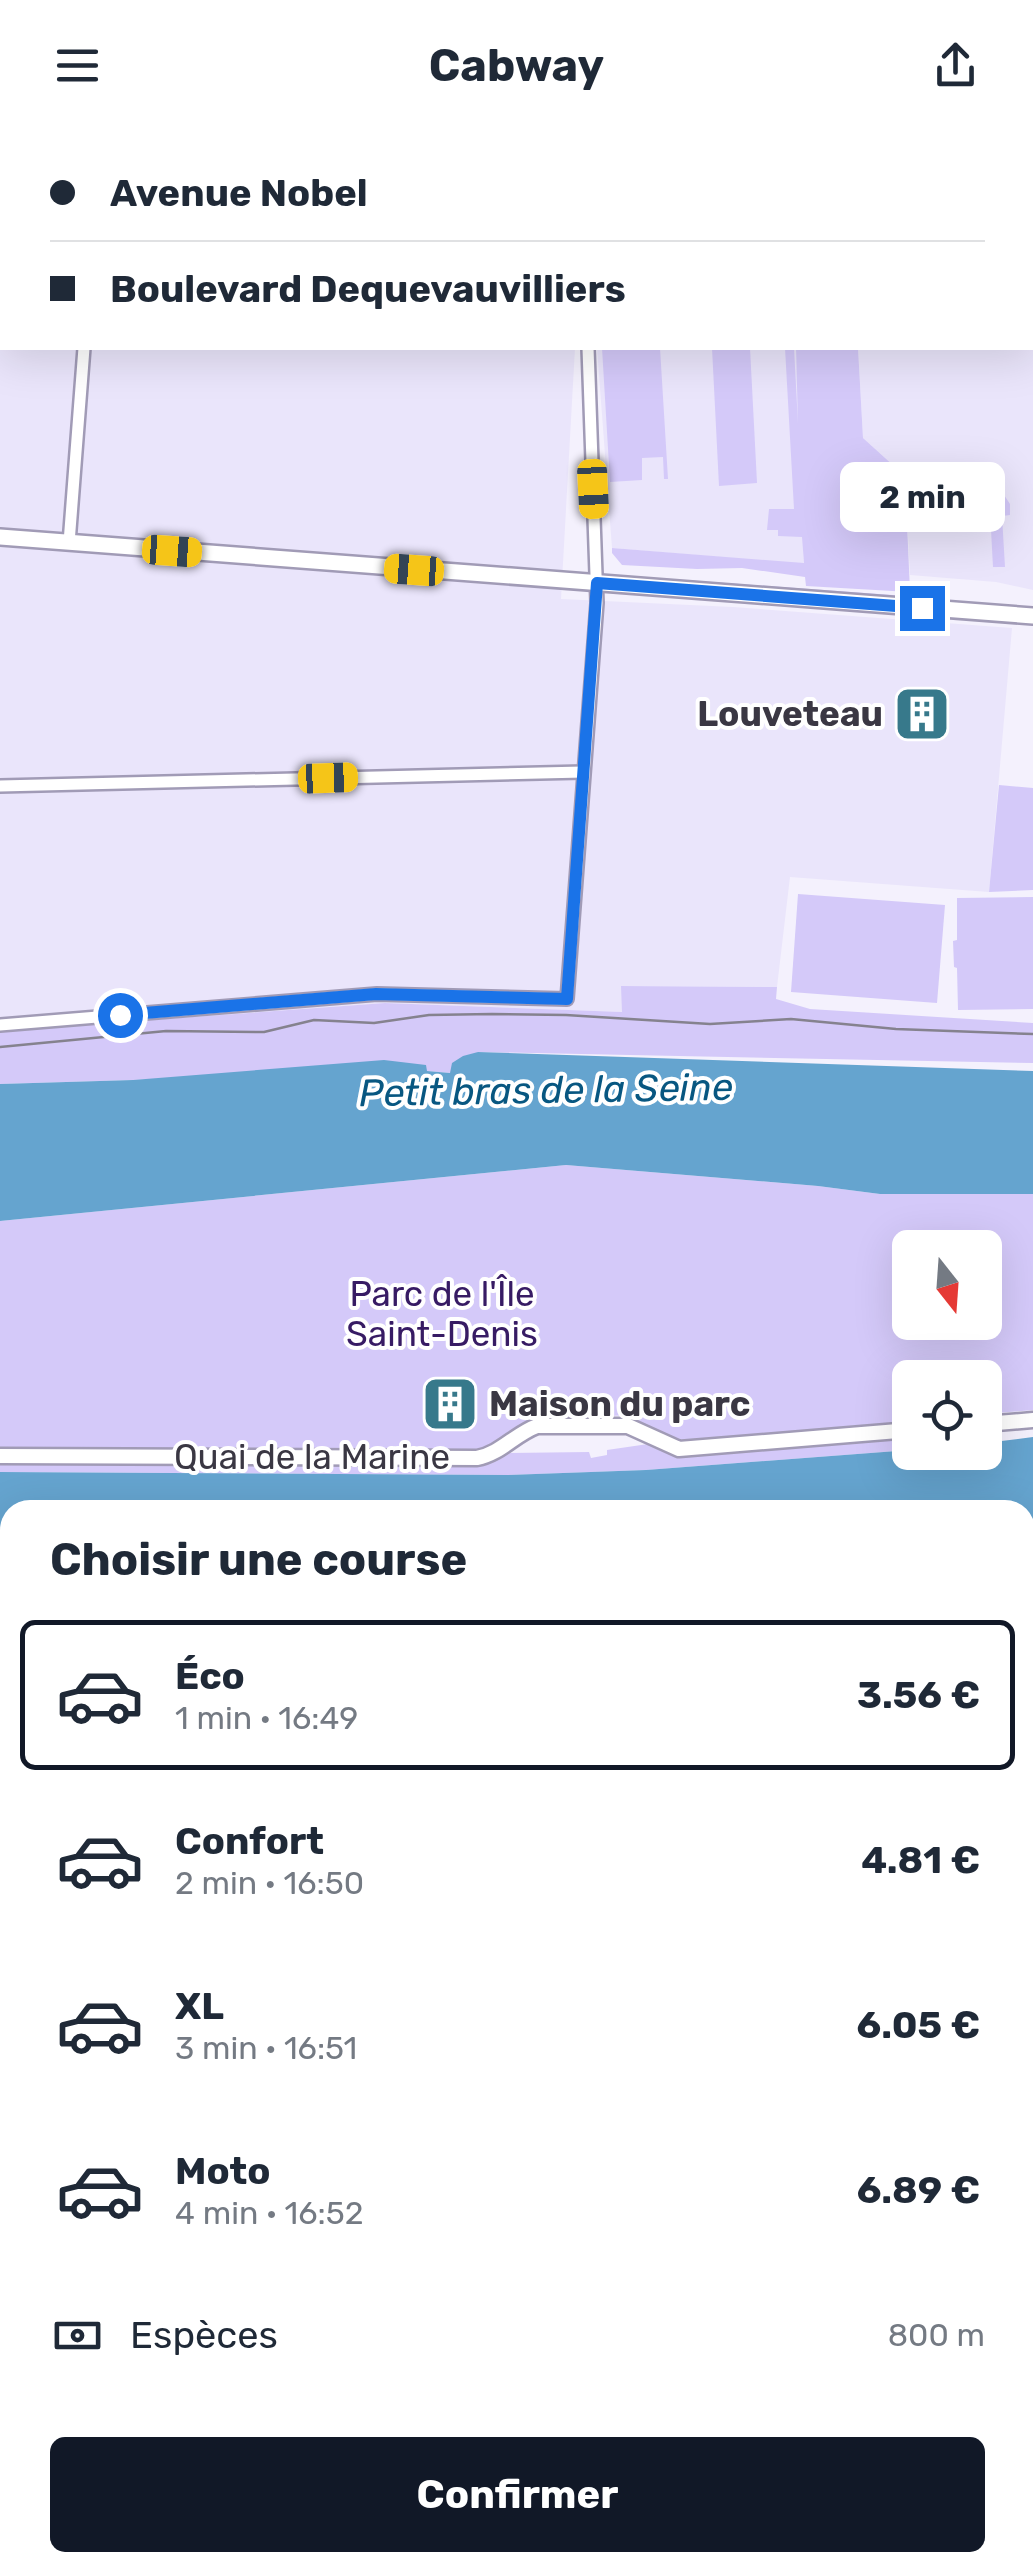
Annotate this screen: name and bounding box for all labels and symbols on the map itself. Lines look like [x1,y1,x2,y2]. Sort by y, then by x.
car [576,458,610,520]
callout: 2 min [840,463,1004,533]
car [141,534,203,568]
car [383,553,445,587]
route end [900,586,945,631]
building icon: Louveteau [892,684,952,744]
place label: Louveteau [697,693,883,735]
car [297,762,359,794]
route start [98,993,143,1038]
water label: Petit bras de la Seine [359,1064,733,1116]
north arrow [892,1230,1002,1340]
park label: Parc de l'Île Saint-Denis [346,1273,538,1355]
building icon: Maison du parc [420,1374,480,1434]
place label: Maison du parc [489,1383,750,1425]
street label: Quai de la Marine [174,1436,450,1478]

